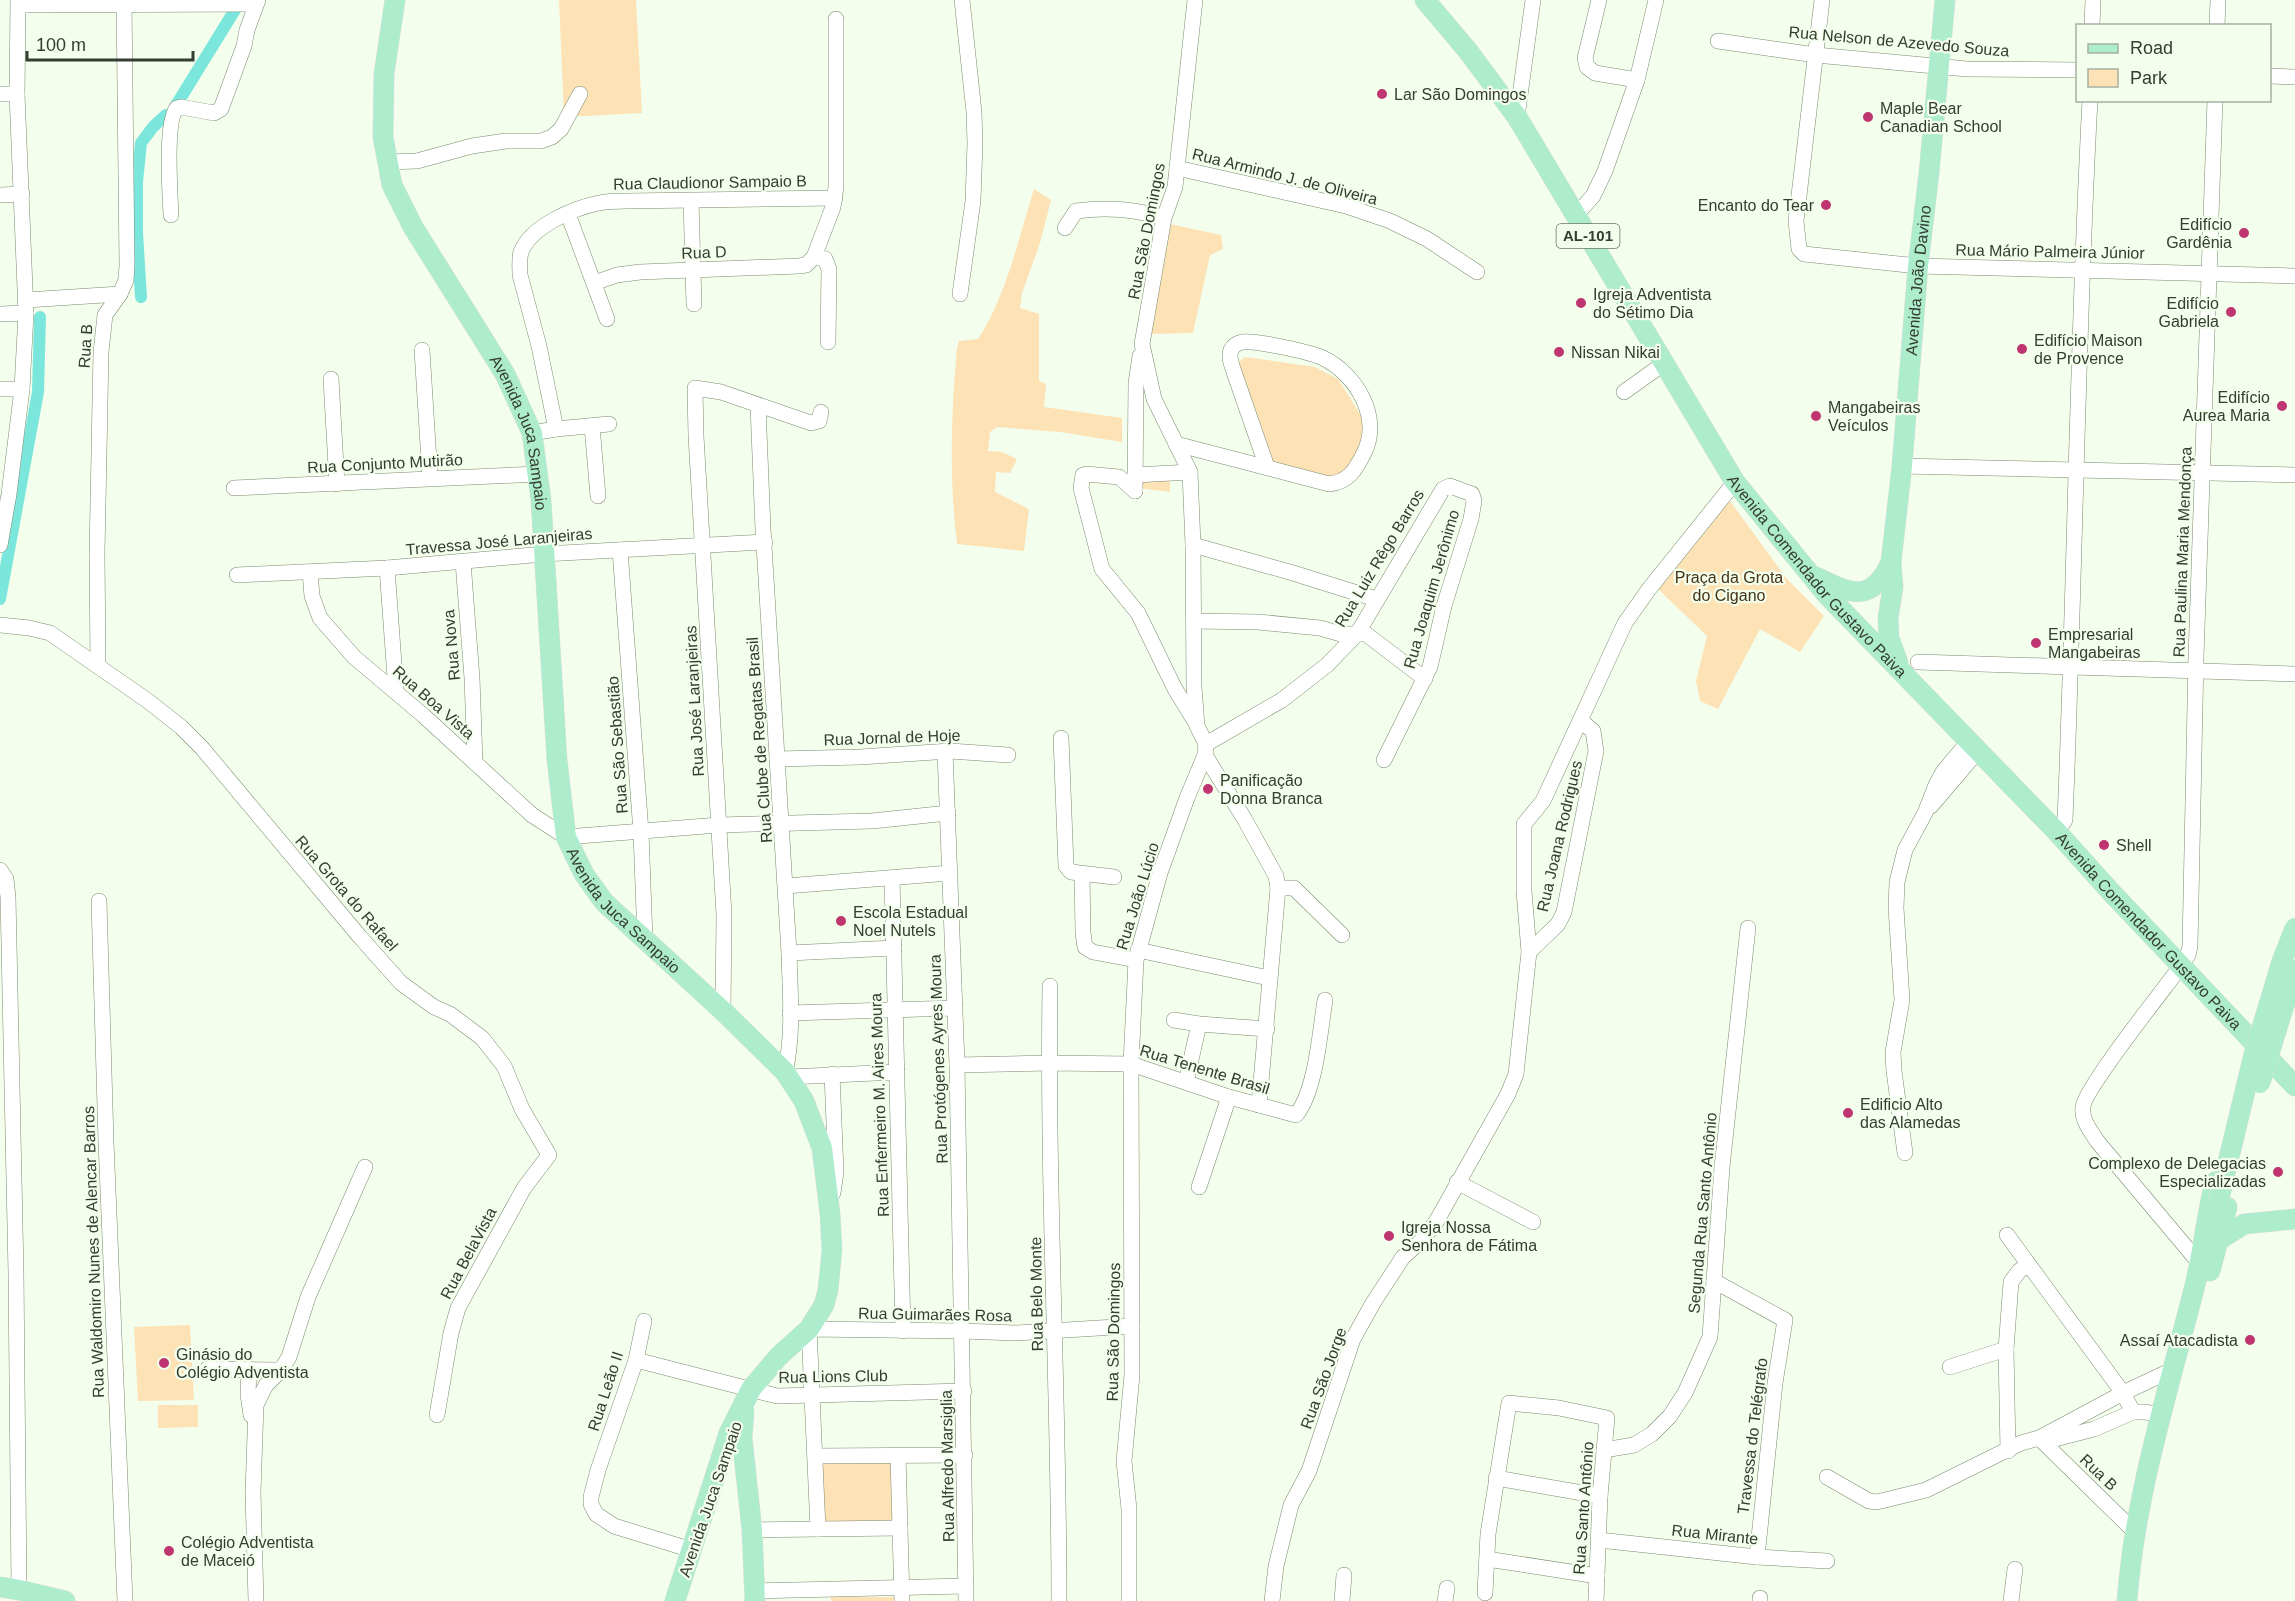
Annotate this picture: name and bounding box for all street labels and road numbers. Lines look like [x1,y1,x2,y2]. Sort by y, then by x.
street label: Rua Nelson de Azevedo Souza [1788,23,2010,60]
street label: Rua Armindo J. de Oliveira [1190,145,1379,208]
street label: Rua São Domingos [1125,161,1168,301]
street label: Rua Claudionor Sampaio B [613,172,807,193]
street label: Avenida João Davino [1903,204,1934,356]
road number: AL-101 [1556,224,1620,248]
street label: Rua Mário Palmeira Júnior [1955,241,2146,262]
street label: Rua D [681,243,727,262]
street label: Rua B [75,323,96,369]
street label: Avenida Juca Sampaio [486,352,550,511]
street label: Rua Paulina Maria Mendonça [2170,446,2195,658]
street label: Rua Conjunto Mutirão [307,451,463,476]
street label: Avenida Comendador Gustavo Paiva [1724,472,1910,681]
street label: Rua Luiz Rêgo Barros [1332,486,1427,630]
street label: Rua Joaquim Jerônimo [1401,508,1462,671]
street label: Travessa José Laranjeiras [405,525,593,558]
street label: Rua Nova [440,609,463,681]
street label: Rua José Laranjeiras [682,625,707,777]
street label: Rua Clube de Regatas Brasil [744,636,775,843]
street label: Rua Boa Vista [390,663,478,742]
street label: Rua São Sebastião [604,676,631,814]
street label: Rua Jornal de Hoje [823,727,961,748]
street label: Rua Joana Rodrigues [1534,759,1585,913]
street label: Avenida Comendador Gustavo Paiva [2053,829,2245,1033]
street label: Rua Grota do Rafael [292,832,401,954]
street label: Rua João Lúcio [1113,840,1162,952]
street label: Avenida Juca Sampaio [563,845,684,977]
street label: Rua Protógenes Ayres Moura [926,954,951,1164]
street label: Rua Enfermeiro M. Aires Moura [867,993,892,1217]
street label: Rua Tenente Brasil [1138,1042,1272,1097]
street label: Rua Waldomiro Nunes de Alencar Barros [80,1106,107,1398]
street label: Segunda Rua Santo Antônio [1685,1112,1720,1314]
street label: Rua BelaVista [437,1205,500,1302]
street label: Rua Belo Monte [1027,1236,1046,1351]
street label: Rua São Domingos [1104,1262,1123,1402]
street label: Rua Guimarães Rosa [858,1305,1012,1324]
street label: Rua São Jorge [1297,1325,1350,1431]
street label: Rua Leão II [585,1349,626,1433]
street label: Travessa do Telégrafo [1734,1357,1771,1515]
street label: Rua Lions Club [778,1367,888,1386]
street label: Rua Alfredo Marsiglia [938,1390,957,1542]
street label: Avenida Juca Sampaio [676,1419,745,1579]
street label: Rua Santo Antônio [1570,1441,1597,1575]
street label: Rua B [2077,1451,2121,1494]
street label: Rua Mirante [1671,1521,1759,1548]

